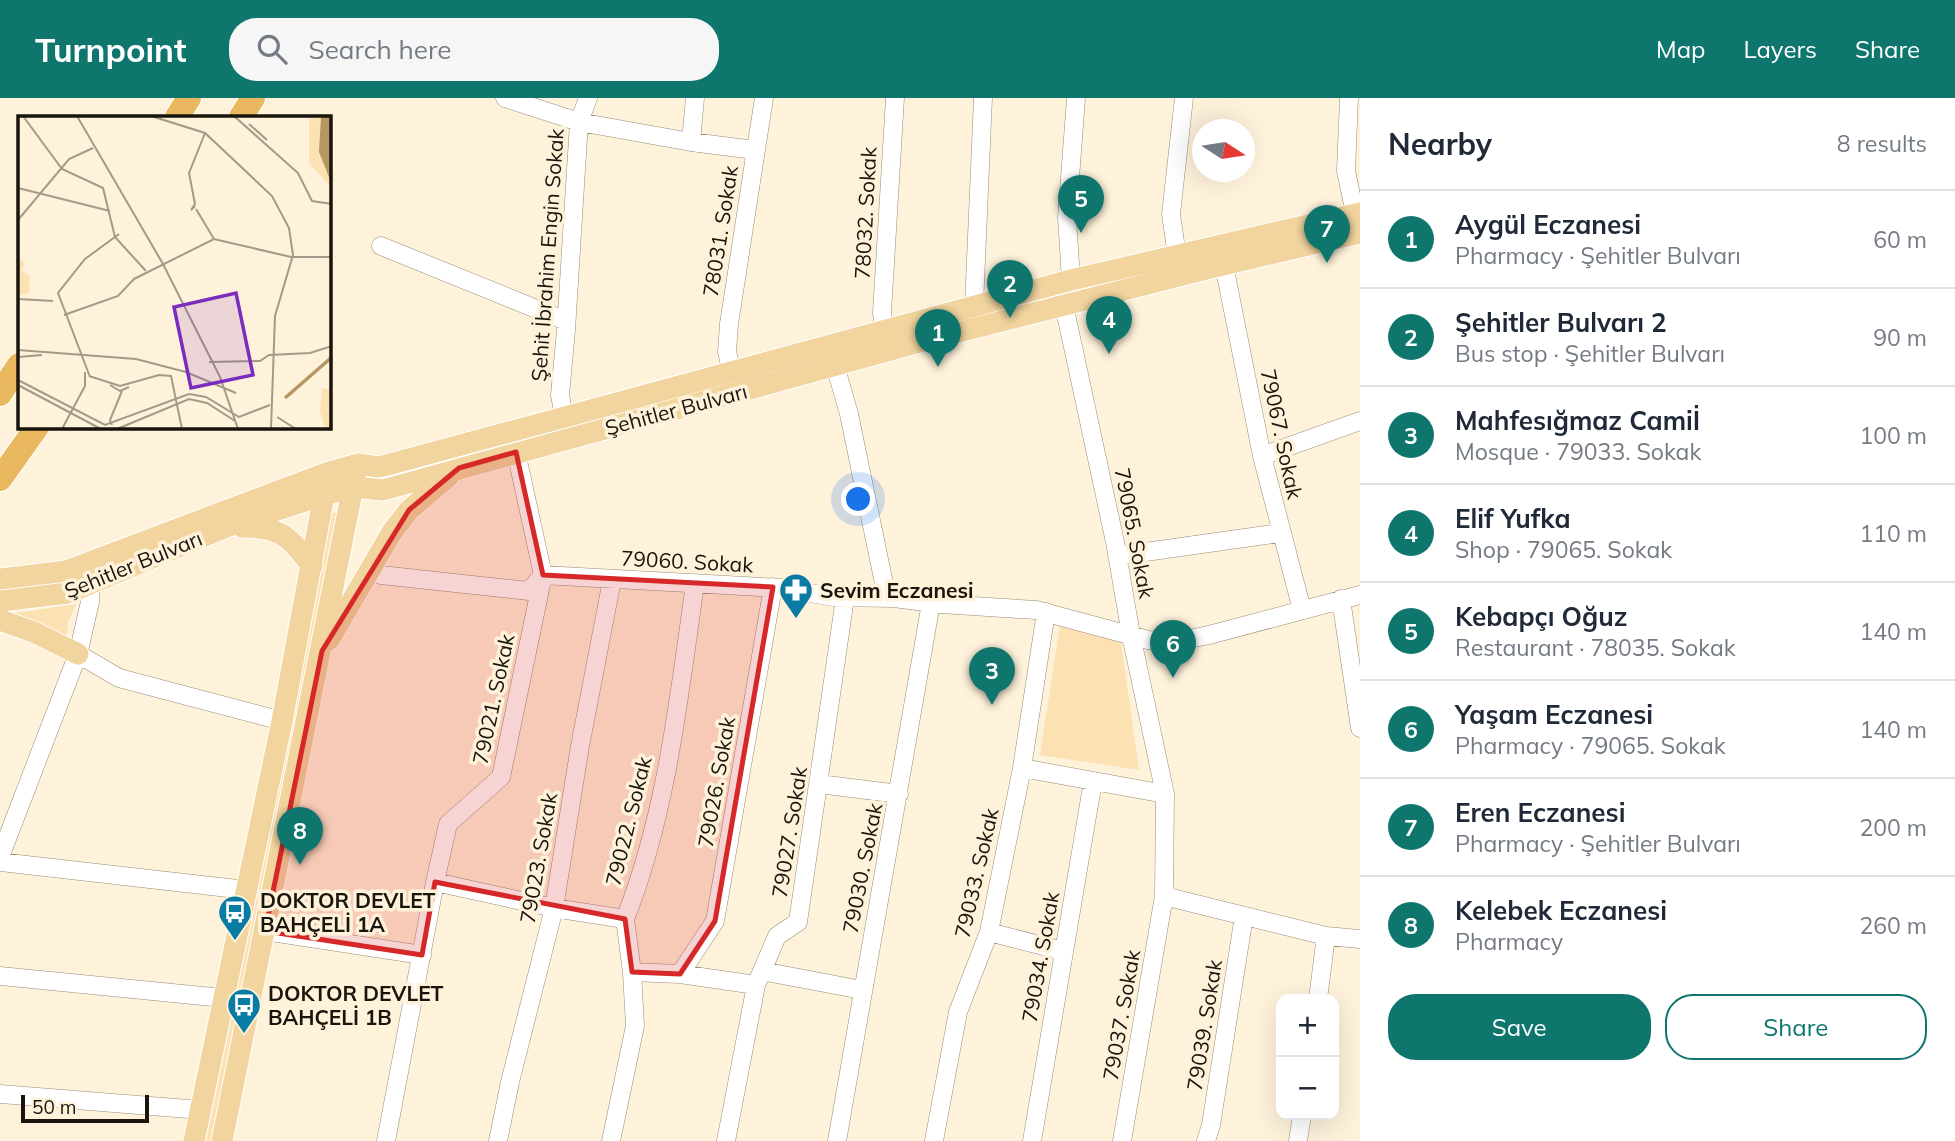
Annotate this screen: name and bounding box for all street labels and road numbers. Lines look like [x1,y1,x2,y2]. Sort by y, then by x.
street label: Şehit İbrahim Engin Sokak [525,128,569,382]
street label: 78032. Sokak [849,146,881,280]
street label: 78031. Sokak [697,163,743,298]
street label: 79067. Sokak [1256,367,1309,502]
street label: Şehitler Bulvarı [602,378,750,440]
street label: 79065. Sokak [1110,466,1160,601]
street label: Şehitler Bulvarı [60,525,206,603]
street label: 79060. Sokak [620,545,754,577]
street label: 79021. Sokak [467,631,520,766]
street label: 79026. Sokak [692,714,740,849]
street label: 79022. Sokak [599,753,657,888]
street label: 79027. Sokak [766,764,812,899]
street label: 79023. Sokak [514,790,562,925]
street label: 79030. Sokak [837,800,887,935]
street label: 79033. Sokak [948,805,1004,940]
street label: 79034. Sokak [1016,889,1064,1024]
street label: 79037. Sokak [1097,947,1145,1082]
street label: 79039. Sokak [1181,957,1227,1092]

